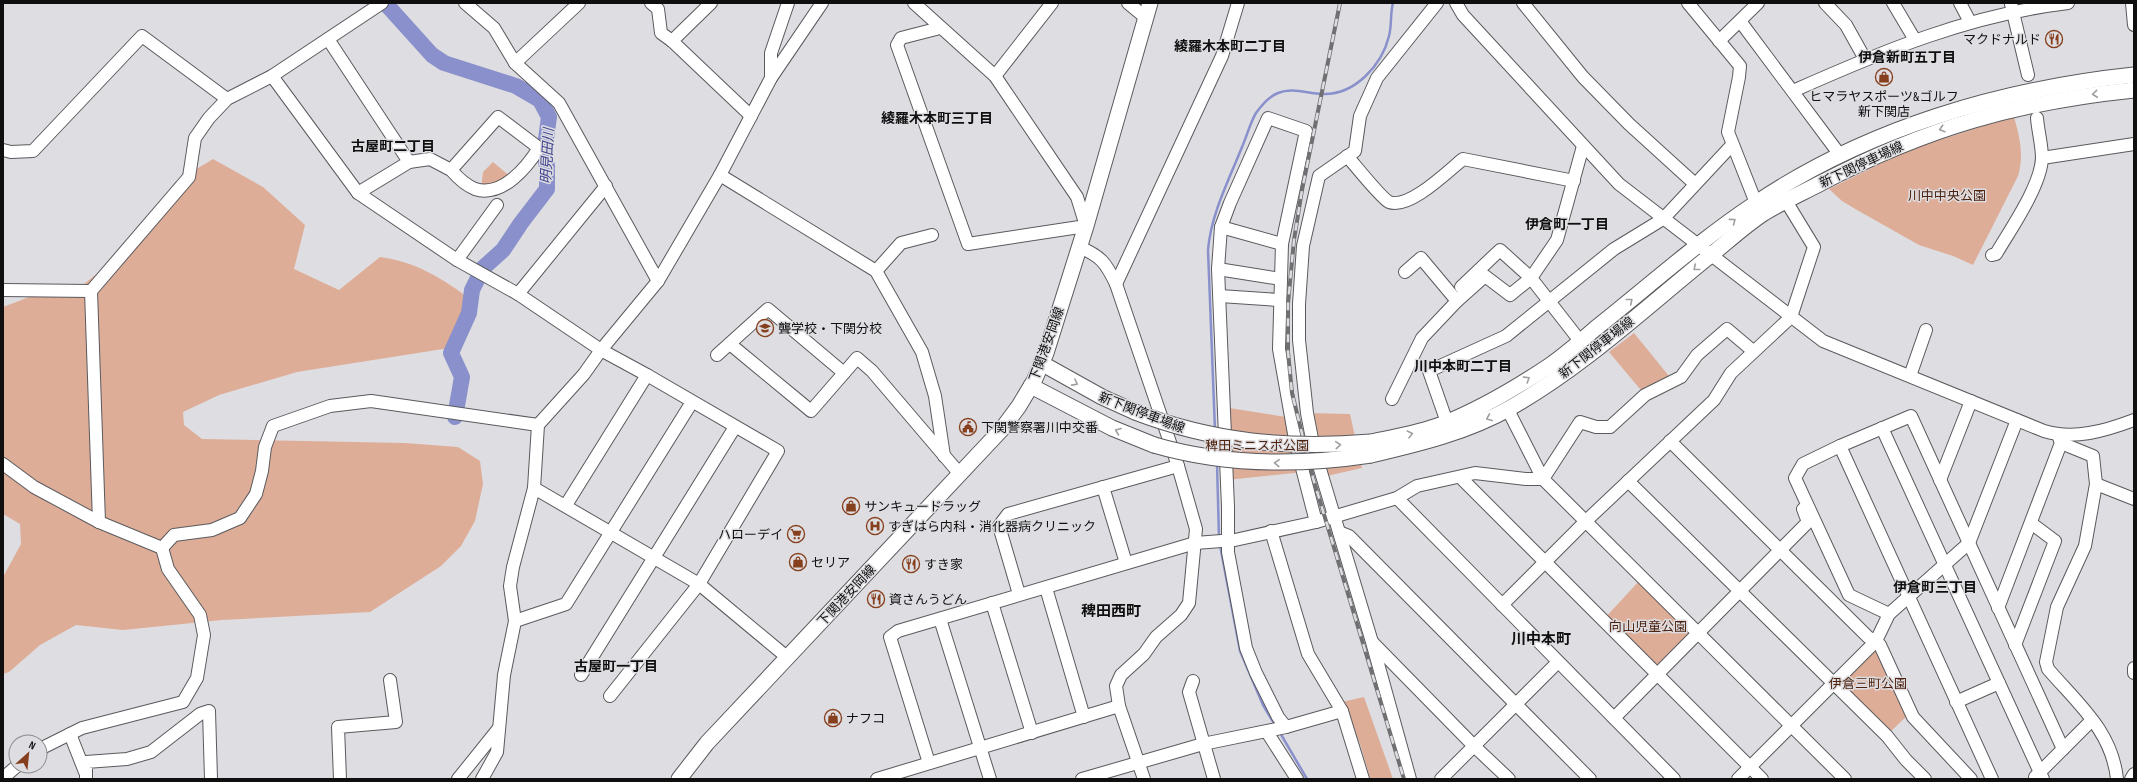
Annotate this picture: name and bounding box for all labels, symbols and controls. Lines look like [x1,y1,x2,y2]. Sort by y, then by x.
restaurant icon: マクドナルド [2044,29,2064,49]
place label: マクドナルド [1963,32,2041,48]
district label: 綾羅木本町二丁目 [1174,38,1286,55]
district label: 伊倉新町五丁目 [1858,49,1956,66]
shop icon: ヒマラヤスポーツ&ゴルフ 新下関店 [1874,67,1894,87]
place label: ヒマラヤスポーツ&ゴルフ 新下関店 [1809,89,1959,120]
one-way arrow [2092,89,2098,98]
district label: 綾羅木本町三丁目 [881,110,993,127]
one-way arrow [1938,125,1945,133]
water label: 明見田川 [538,126,558,184]
district label: 古屋町二丁目 [351,138,435,155]
street label: 新下関停車場線 [1817,138,1906,191]
park label: 川中中央公園 [1908,188,1986,204]
district label: 伊倉町一丁目 [1525,216,1609,233]
one-way arrow [1728,218,1735,225]
one-way arrow [1693,263,1700,270]
one-way arrow [1626,298,1633,305]
street label: 下関港安岡線 [1026,305,1068,384]
street label: 新下関停車場線 [1556,313,1637,382]
school or university icon: 聾学校・下関分校 [755,318,775,338]
place label: 聾学校・下関分校 [778,321,882,337]
district label: 川中本町二丁目 [1414,358,1512,375]
one-way arrow [1523,377,1530,384]
one-way arrow [1071,378,1078,386]
street label: 新下関停車場線 [1096,389,1187,437]
one-way arrow [1486,413,1493,421]
public building icon: 下関警察署川中交番 [958,417,978,437]
place label: 下関警察署川中交番 [981,420,1098,436]
one-way arrow [1115,427,1122,435]
one-way arrow [1406,430,1413,438]
park label: 稗田ミニスポ公園 [1205,438,1309,454]
one-way arrow [1335,440,1341,449]
one-way arrow [1274,459,1280,467]
shop icon: サンキュードラッグ [841,496,861,516]
place label: サンキュードラッグ [864,499,981,515]
hospital icon: すぎはら内科・消化器病クリニック [865,516,885,536]
place label: すぎはら内科・消化器病クリニック [888,519,1096,535]
supermarket icon: ハローデイ [786,524,806,544]
place label: ハローデイ [718,527,783,543]
shop icon: セリア [788,552,808,572]
restaurant icon: すき家 [901,554,921,574]
place label: セリア [811,555,850,571]
place label: すき家 [924,557,963,573]
street label: 下関港安岡線 [814,562,879,630]
district label: 伊倉町三丁目 [1893,579,1977,596]
restaurant icon: 資さんうどん [866,589,886,609]
place label: 資さんうどん [889,592,967,608]
district label: 稗田西町 [1081,602,1141,621]
park label: 向山児童公園 [1609,619,1687,635]
district label: 川中本町 [1511,630,1571,649]
district label: 古屋町一丁目 [574,658,658,675]
park label: 伊倉三町公園 [1829,676,1907,692]
shop icon: ナフコ [823,708,843,728]
place label: ナフコ [846,711,885,727]
north arrow [8,734,48,774]
text: N [27,738,38,753]

